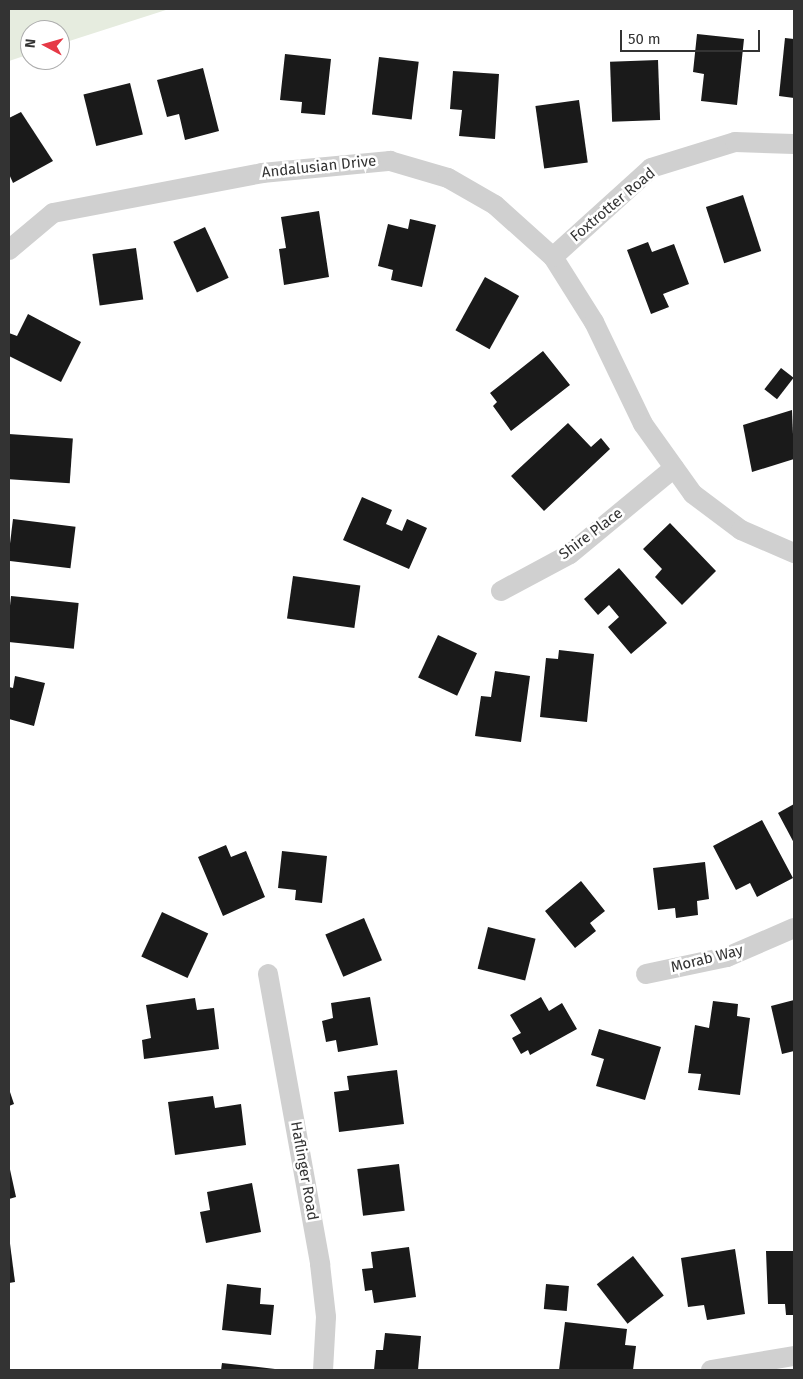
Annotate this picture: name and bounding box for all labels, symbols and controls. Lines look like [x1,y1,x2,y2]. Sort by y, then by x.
north arrow [20,20,70,70]
scale bar [623,20,763,52]
text: 50 m [628,30,661,48]
text: N [22,38,40,49]
street label: Andalusian Drive [261,152,377,182]
street label: Foxtrotter Road [567,164,659,246]
street label: Shire Place [556,504,626,564]
street label: Morab Way [669,941,745,977]
street label: Haflinger Road [286,1120,322,1222]

